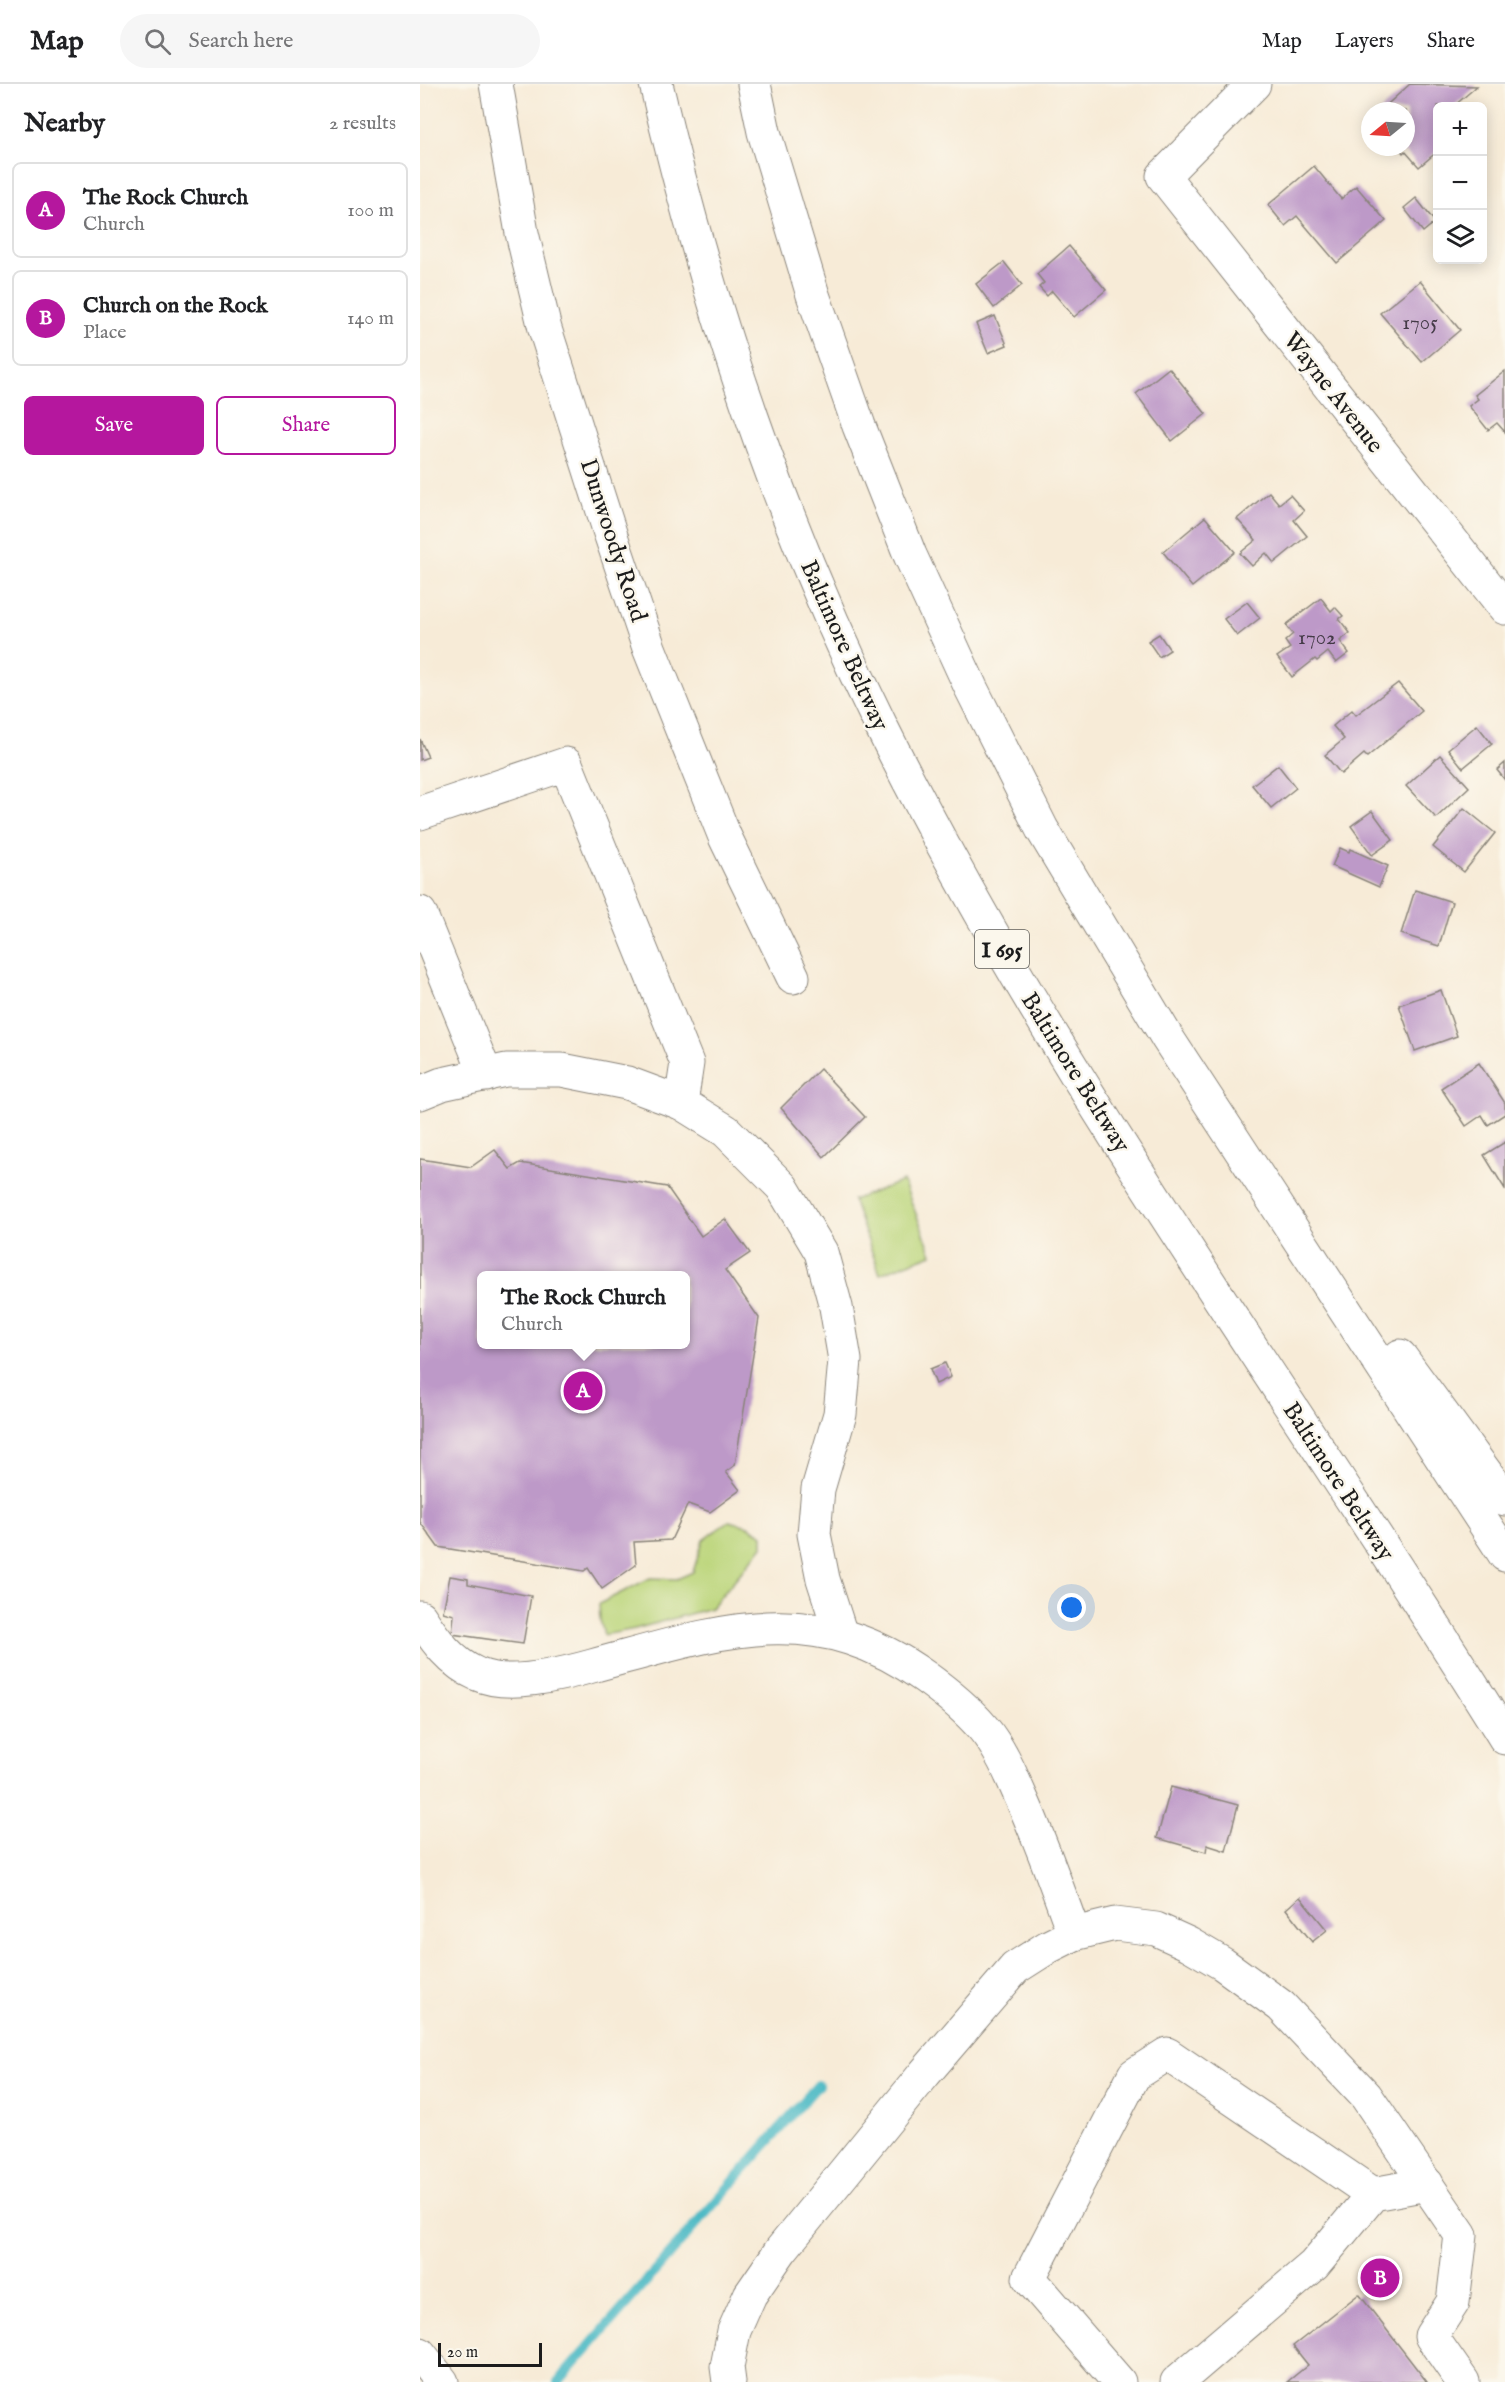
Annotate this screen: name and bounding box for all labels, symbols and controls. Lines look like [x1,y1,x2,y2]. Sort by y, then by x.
search box [120,14,540,68]
text: Map [30,24,84,59]
icon: search [141,25,174,58]
text: Search here [189,27,293,55]
text: Map [1262,28,1302,55]
text: Layers [1335,28,1394,55]
text: Share [1427,28,1475,55]
north arrow [1361,102,1415,156]
map controls [1433,102,1487,264]
button: + [1433,102,1487,156]
text: Nearby [24,107,105,140]
text: 2 results [329,111,396,136]
button: − [1433,156,1487,210]
text: The Rock Church [83,184,248,212]
text: A [39,198,52,223]
text: 100 m [347,198,394,223]
button: layers [1433,210,1487,264]
text: Church [83,212,145,237]
text: Church on the Rock [83,292,268,320]
text: B [39,306,52,331]
text: 140 m [347,306,394,331]
house number: 1705 [1402,310,1438,337]
text: Place [83,320,126,345]
street label: Wayne Avenue [1276,326,1390,460]
button: Save [24,396,204,455]
button: Share [216,396,396,455]
street label: Dunwoody Road [572,455,654,626]
street label: Baltimore Beltway [792,556,895,736]
house number: 1702 [1298,625,1336,652]
road number: I 695 [975,930,1029,968]
street label: Baltimore Beltway [1013,987,1137,1159]
popup [477,1271,690,1349]
text: The Rock Church [501,1284,666,1312]
text: Church [501,1312,563,1337]
pin: A [564,1368,602,1414]
street label: Baltimore Beltway [1275,1397,1401,1567]
your location [1057,1593,1086,1622]
pin: B [1360,2256,1400,2300]
scale bar [438,2340,542,2368]
text: 20 m [447,2343,478,2363]

